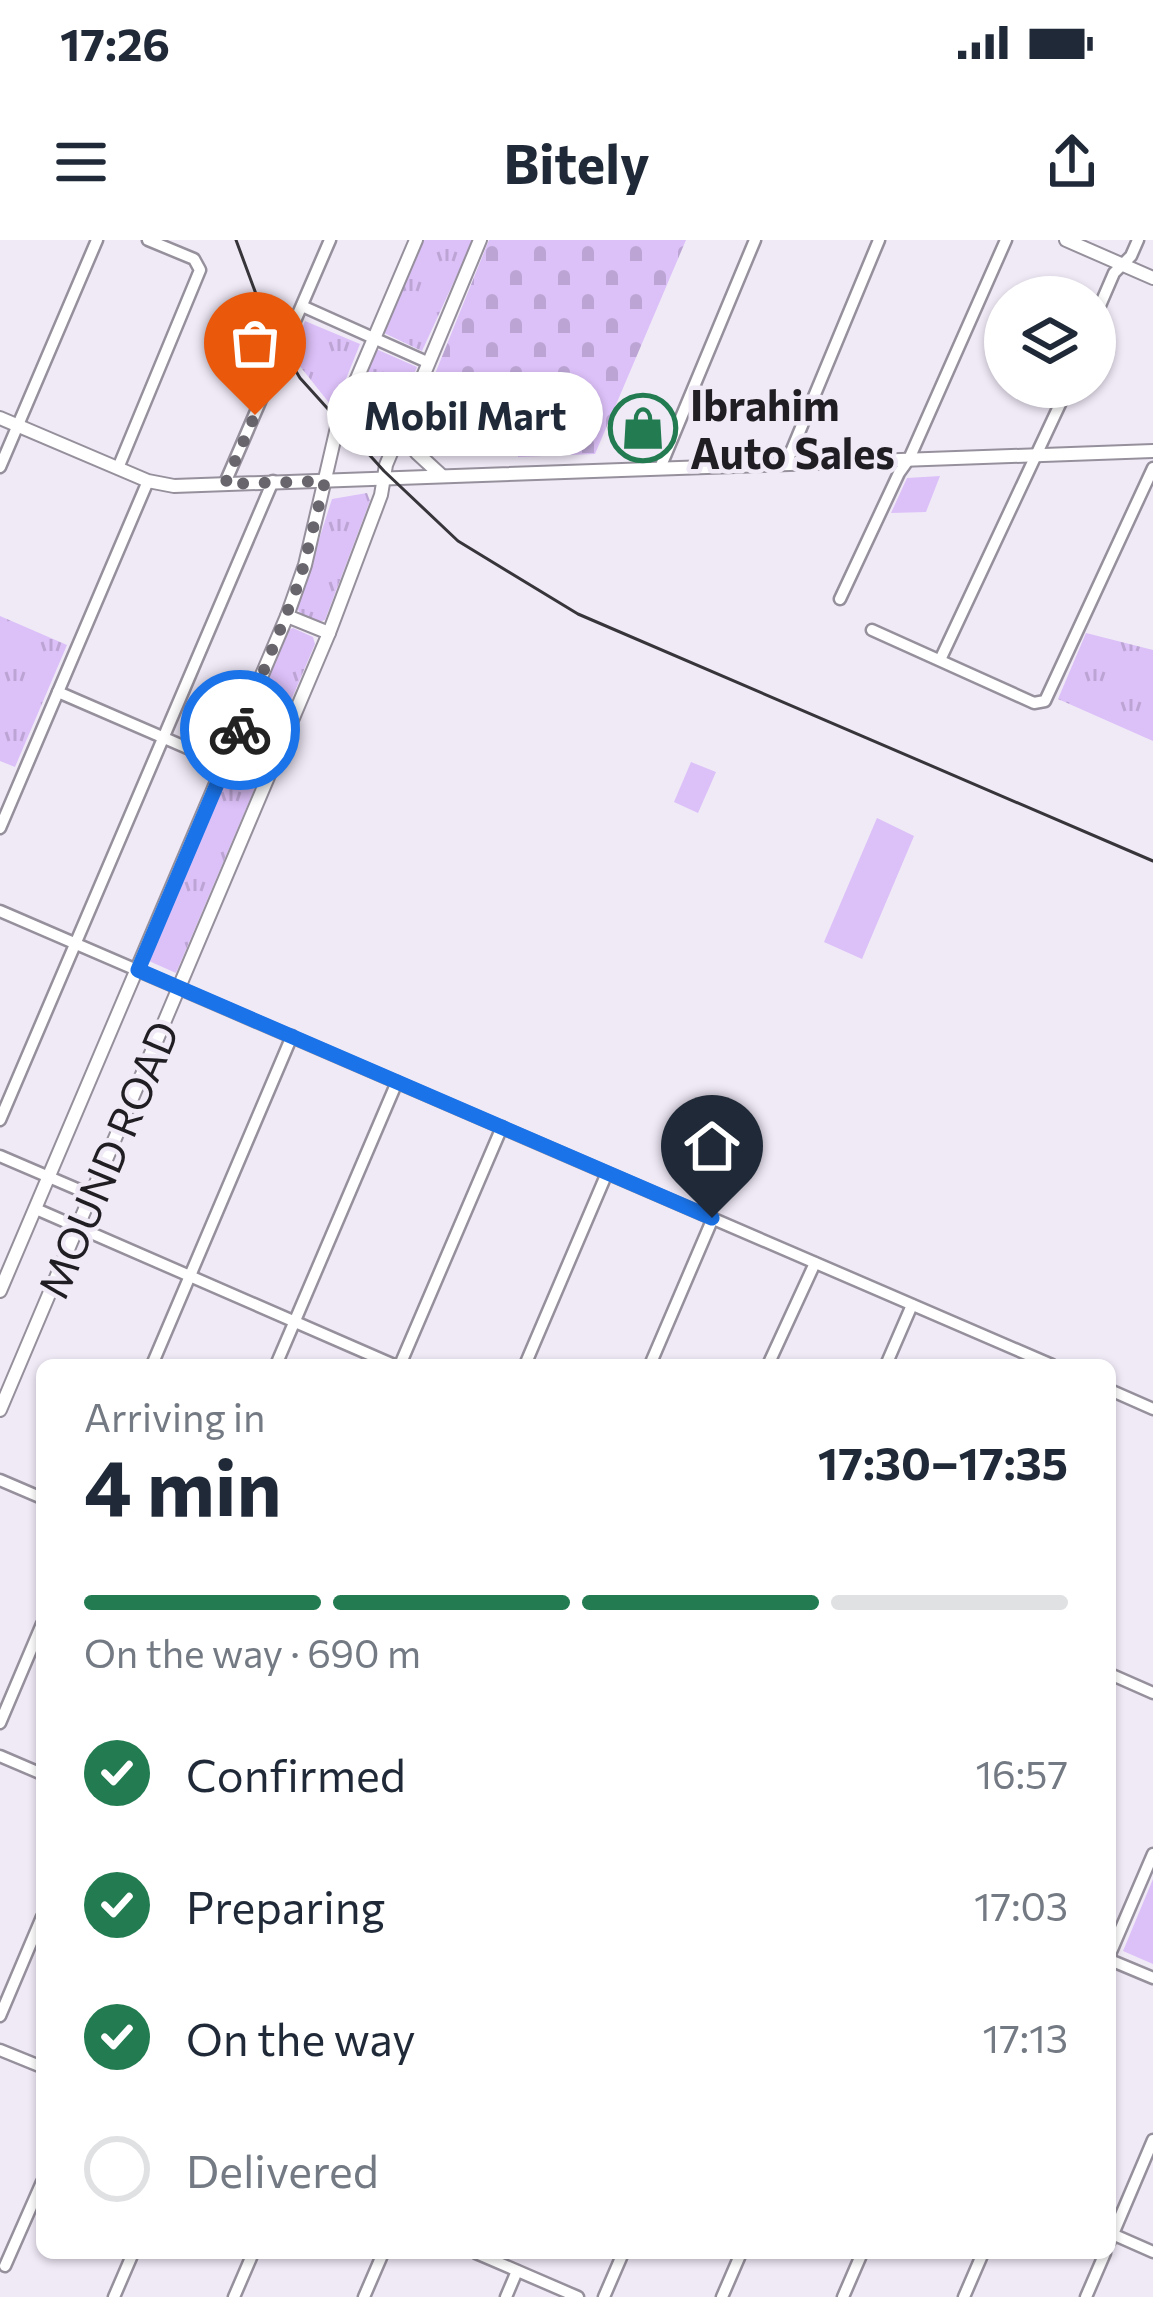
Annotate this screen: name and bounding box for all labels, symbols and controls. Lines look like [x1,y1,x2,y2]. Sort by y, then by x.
text: 17:26 [60,15,170,70]
icon: menu [48,129,114,195]
text: Bitely [503,129,650,195]
icon: share [1039,129,1105,195]
map controls [984,276,1116,408]
button: layers [984,276,1116,408]
pin [204,292,306,415]
icon: bag [222,310,288,376]
callout: Mobil Mart [327,373,603,457]
place label: Ibrahim Auto Sales [690,378,895,478]
text: Mobil Mart [364,390,566,438]
shop icon: Ibrahim Auto Sales [608,393,678,463]
courier [180,670,300,790]
icon: bike [207,697,273,763]
street label: MOUND ROAD [25,1013,189,1305]
pin [661,1095,763,1218]
icon: home [679,1113,745,1179]
text: Arriving in [84,1392,265,1440]
text: 17:30–17:35 [818,1434,1068,1489]
text: 4 min [84,1437,282,1532]
text: On the way · 690 m [84,1628,421,1676]
icon: check [84,1740,150,1806]
text: Confirmed [186,1746,406,1801]
text: 16:57 [975,1749,1068,1797]
icon: check [84,1872,150,1938]
text: Preparing [186,1878,385,1933]
text: 17:03 [974,1881,1068,1929]
icon: check [84,2004,150,2070]
text: On the way [186,2010,416,2065]
text: 17:13 [983,2013,1068,2061]
text: Delivered [186,2142,379,2197]

